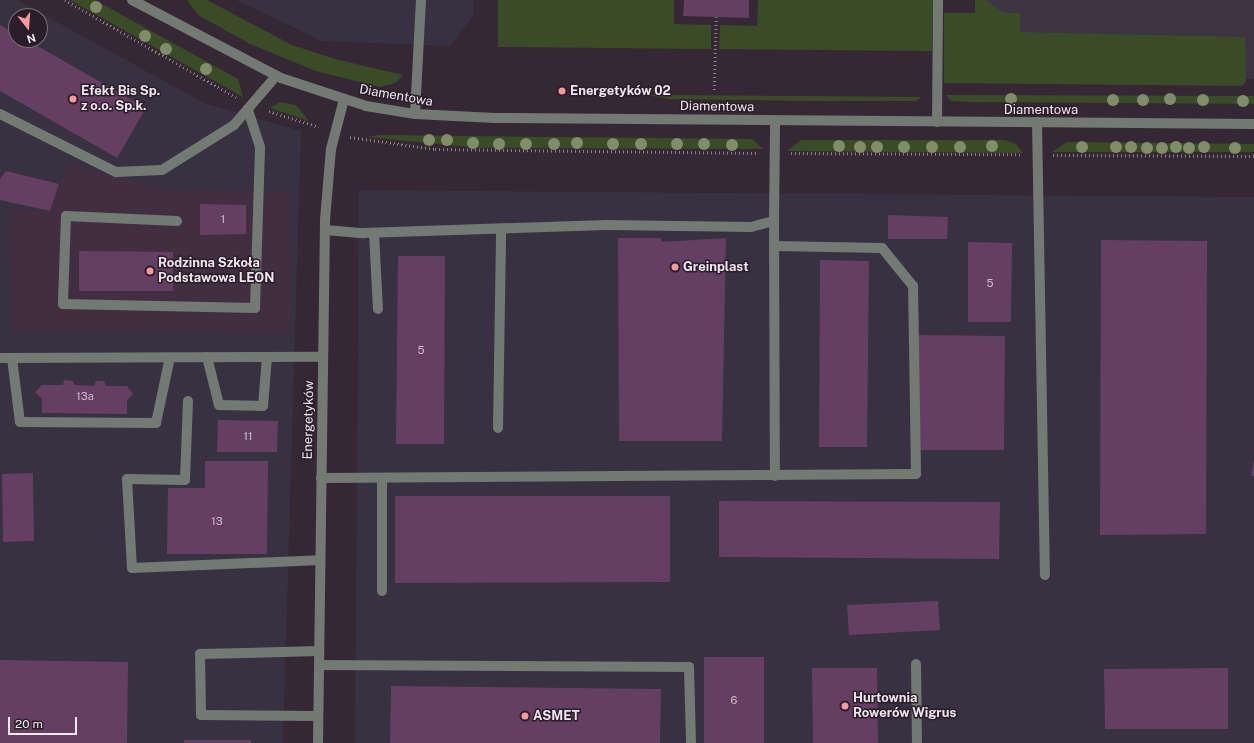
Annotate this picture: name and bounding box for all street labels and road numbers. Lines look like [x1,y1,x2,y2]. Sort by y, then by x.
street label: Diamentowa [358,82,434,110]
street label: Diamentowa [680,99,754,115]
street label: Diamentowa [1004,102,1078,118]
street label: Energetyków [301,380,317,460]

